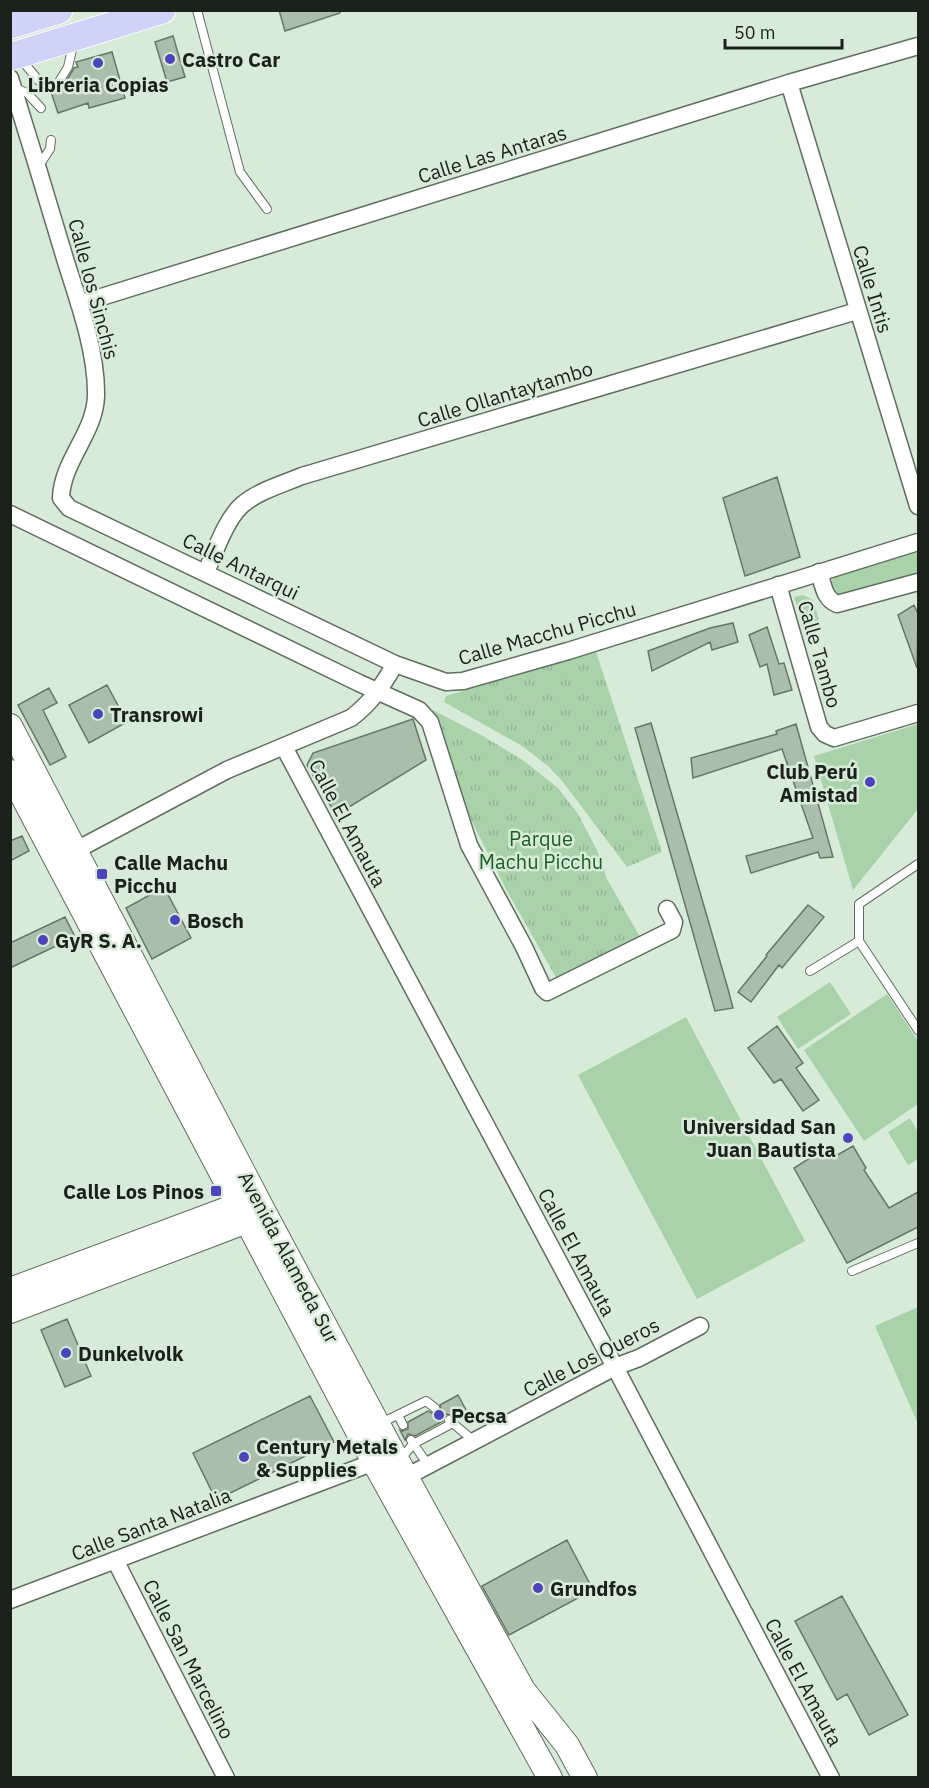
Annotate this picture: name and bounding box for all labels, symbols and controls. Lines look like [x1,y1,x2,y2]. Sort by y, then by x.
scale bar [725,12,842,50]
text: 50 m [734,21,776,44]
place label: Castro Car [182,46,280,73]
marker: Castro Car [163,52,177,66]
marker: Libreria Copias [91,56,105,70]
place label: Libreria Copias [27,71,169,98]
street label: Calle Las Antaras [414,119,570,189]
street label: Calle los Sinchis [62,216,126,362]
street label: Calle Intis [847,242,899,336]
street label: Calle Ollantaytambo [414,354,596,434]
street label: Calle Antarqui [178,526,304,606]
street label: Calle Macchu Picchu [455,595,639,671]
street label: Calle Tambo [792,597,848,711]
place label: Transrowi [110,701,204,728]
marker: Transrowi [91,707,105,721]
street label: Calle El Amauta [303,754,393,892]
place label: Club Perú Amistad [766,758,858,808]
marker: Club Perú Amistad [863,775,877,789]
park label: Parque Machu Picchu [479,825,603,875]
place label: Calle Machu Picchu [114,849,228,899]
marker: Calle Machu Picchu [95,867,109,881]
place label: Bosch [187,907,244,934]
marker: Bosch [168,913,182,927]
place label: GyR S. A. [55,927,142,954]
marker: GyR S. A. [36,933,50,947]
place label: Universidad San Juan Bautista [683,1113,836,1163]
marker: Universidad San Juan Bautista [841,1131,855,1145]
street label: Avenida Alameda Sur [232,1166,346,1348]
place label: Calle Los Pinos [63,1178,204,1205]
street label: Calle El Amauta [532,1183,622,1321]
marker: Calle Los Pinos [209,1184,223,1198]
street label: Calle Los Queros [518,1311,664,1403]
place label: Dunkelvolk [78,1340,184,1367]
marker: Dunkelvolk [59,1346,73,1360]
place label: Pecsa [451,1402,507,1429]
marker: Pecsa [432,1408,446,1422]
place label: Century Metals & Supplies [256,1433,398,1483]
marker: Century Metals & Supplies [237,1450,251,1464]
street label: Calle Santa Natalia [67,1481,235,1567]
street label: Calle San Marcelino [137,1574,241,1744]
place label: Grundfos [550,1575,637,1602]
marker: Grundfos [531,1581,545,1595]
street label: Calle El Amauta [759,1613,849,1751]

